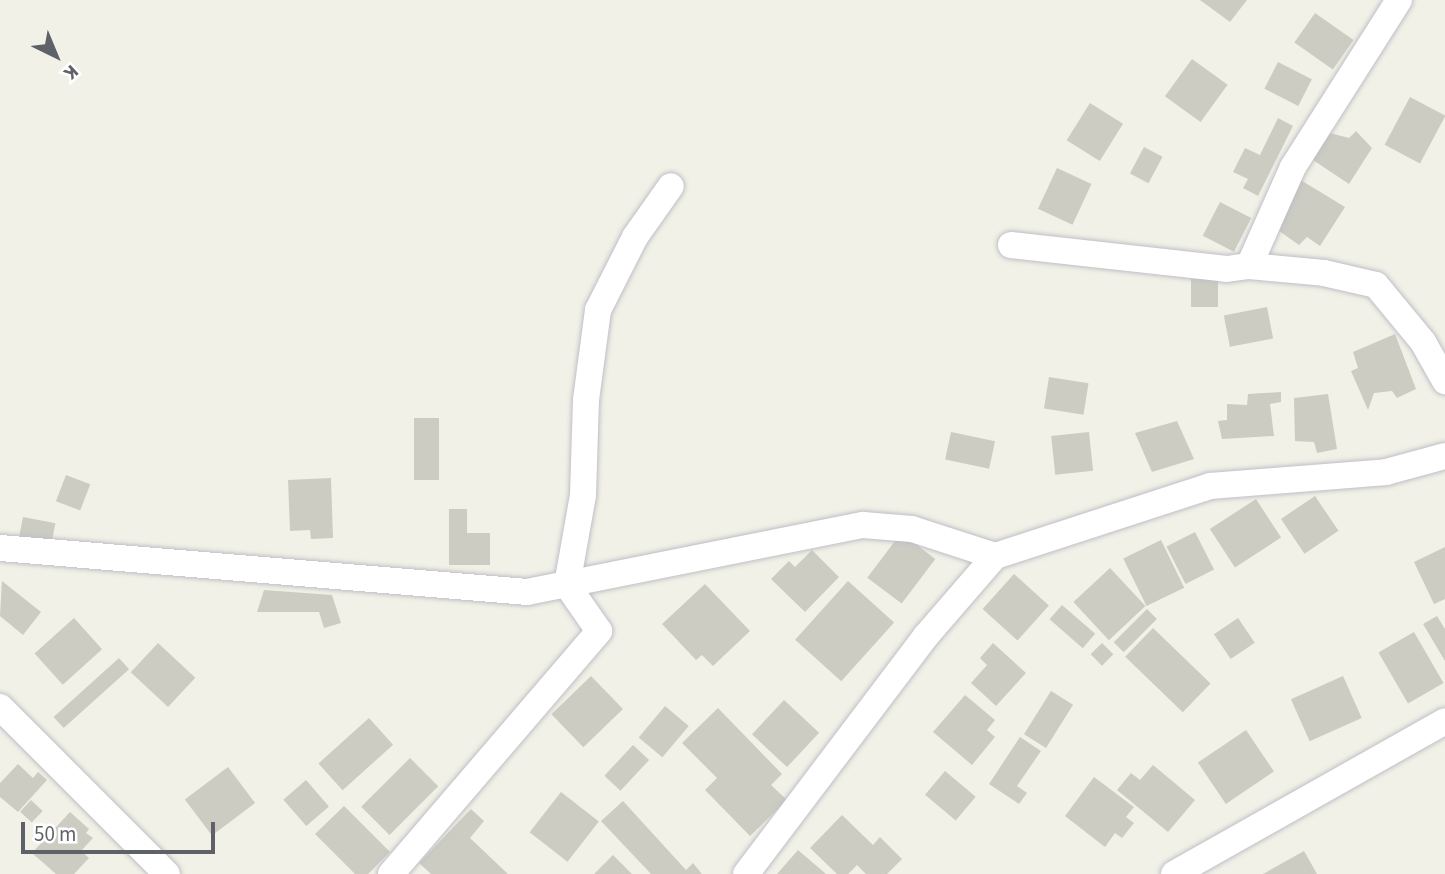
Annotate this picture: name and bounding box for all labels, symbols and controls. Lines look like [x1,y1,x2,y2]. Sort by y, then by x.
north arrow [21,21,91,91]
text: K [57,58,84,86]
scale bar [24,808,219,852]
text: 50 m [34,819,76,849]

